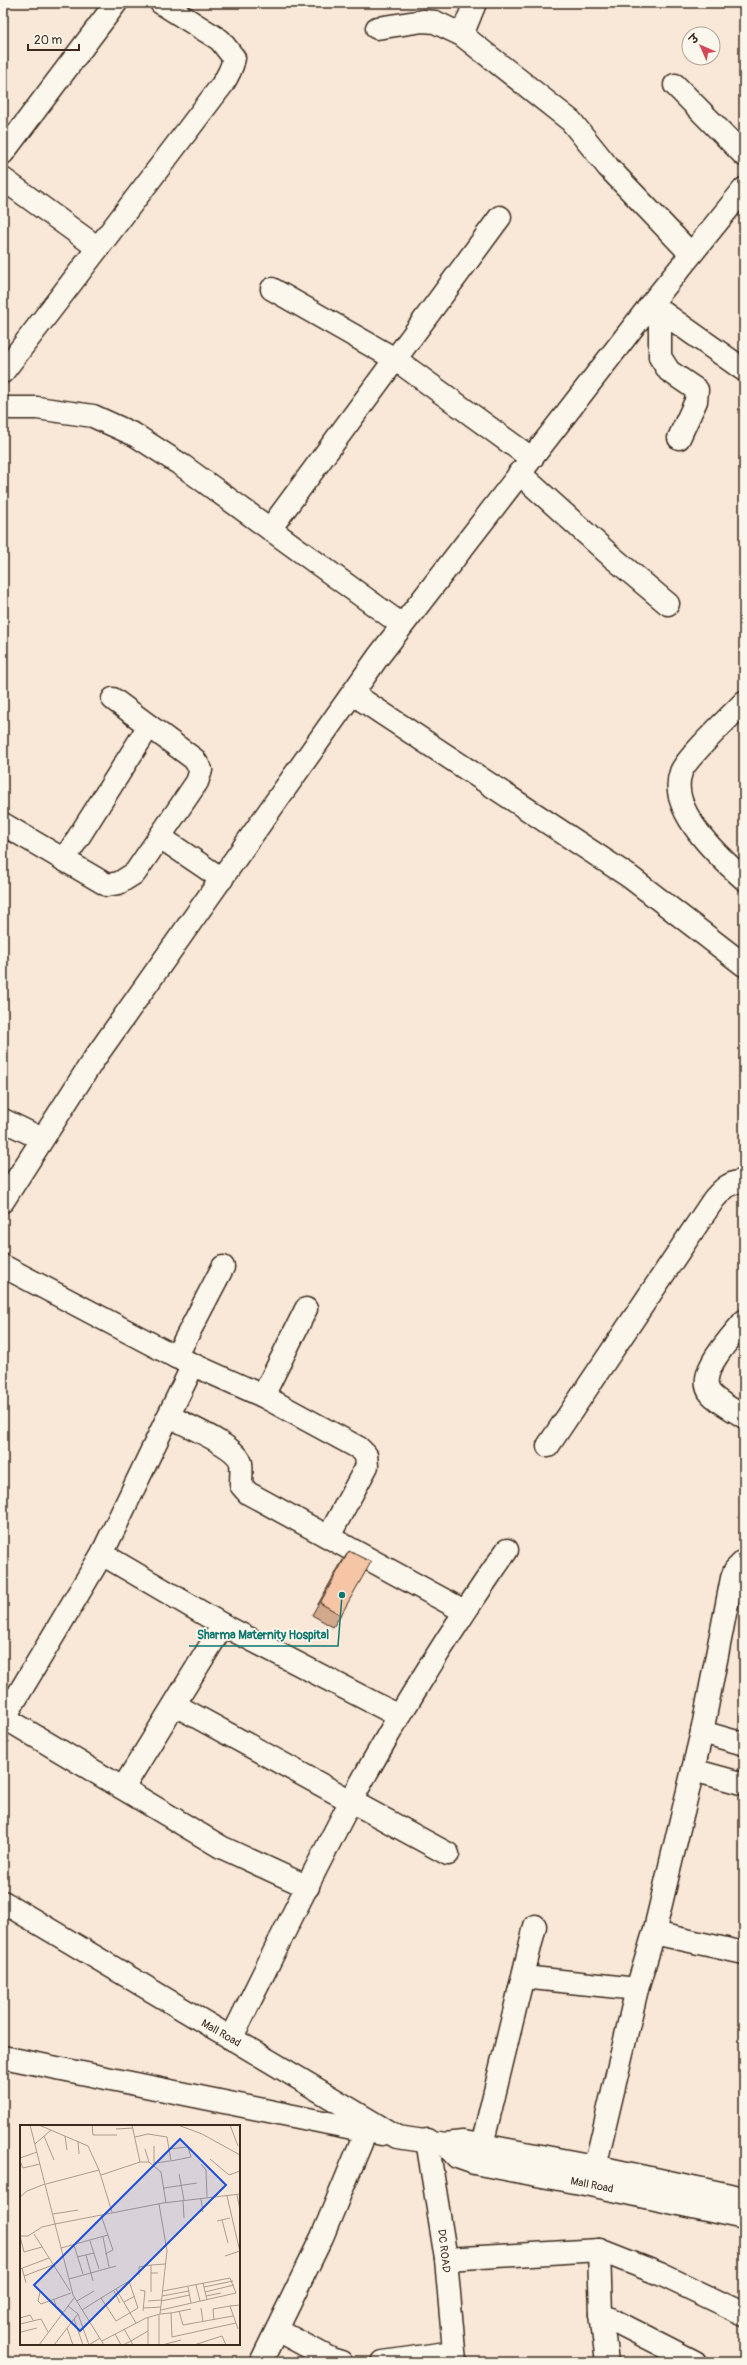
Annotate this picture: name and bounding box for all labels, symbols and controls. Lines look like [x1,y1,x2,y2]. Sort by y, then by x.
scale bar [28,26,79,52]
north arrow [681,26,721,66]
text: उ [686,31,703,47]
text: 20 m [34,33,63,48]
callout: Sharma Maternity Hospital [189,1622,338,1646]
text: Sharma Maternity Hospital [197,1628,329,1643]
street label: Mall Road [199,2017,243,2049]
inset map [20,2125,240,2345]
street label: Mall Road [569,2174,615,2196]
street label: DC ROAD [435,2229,453,2273]

